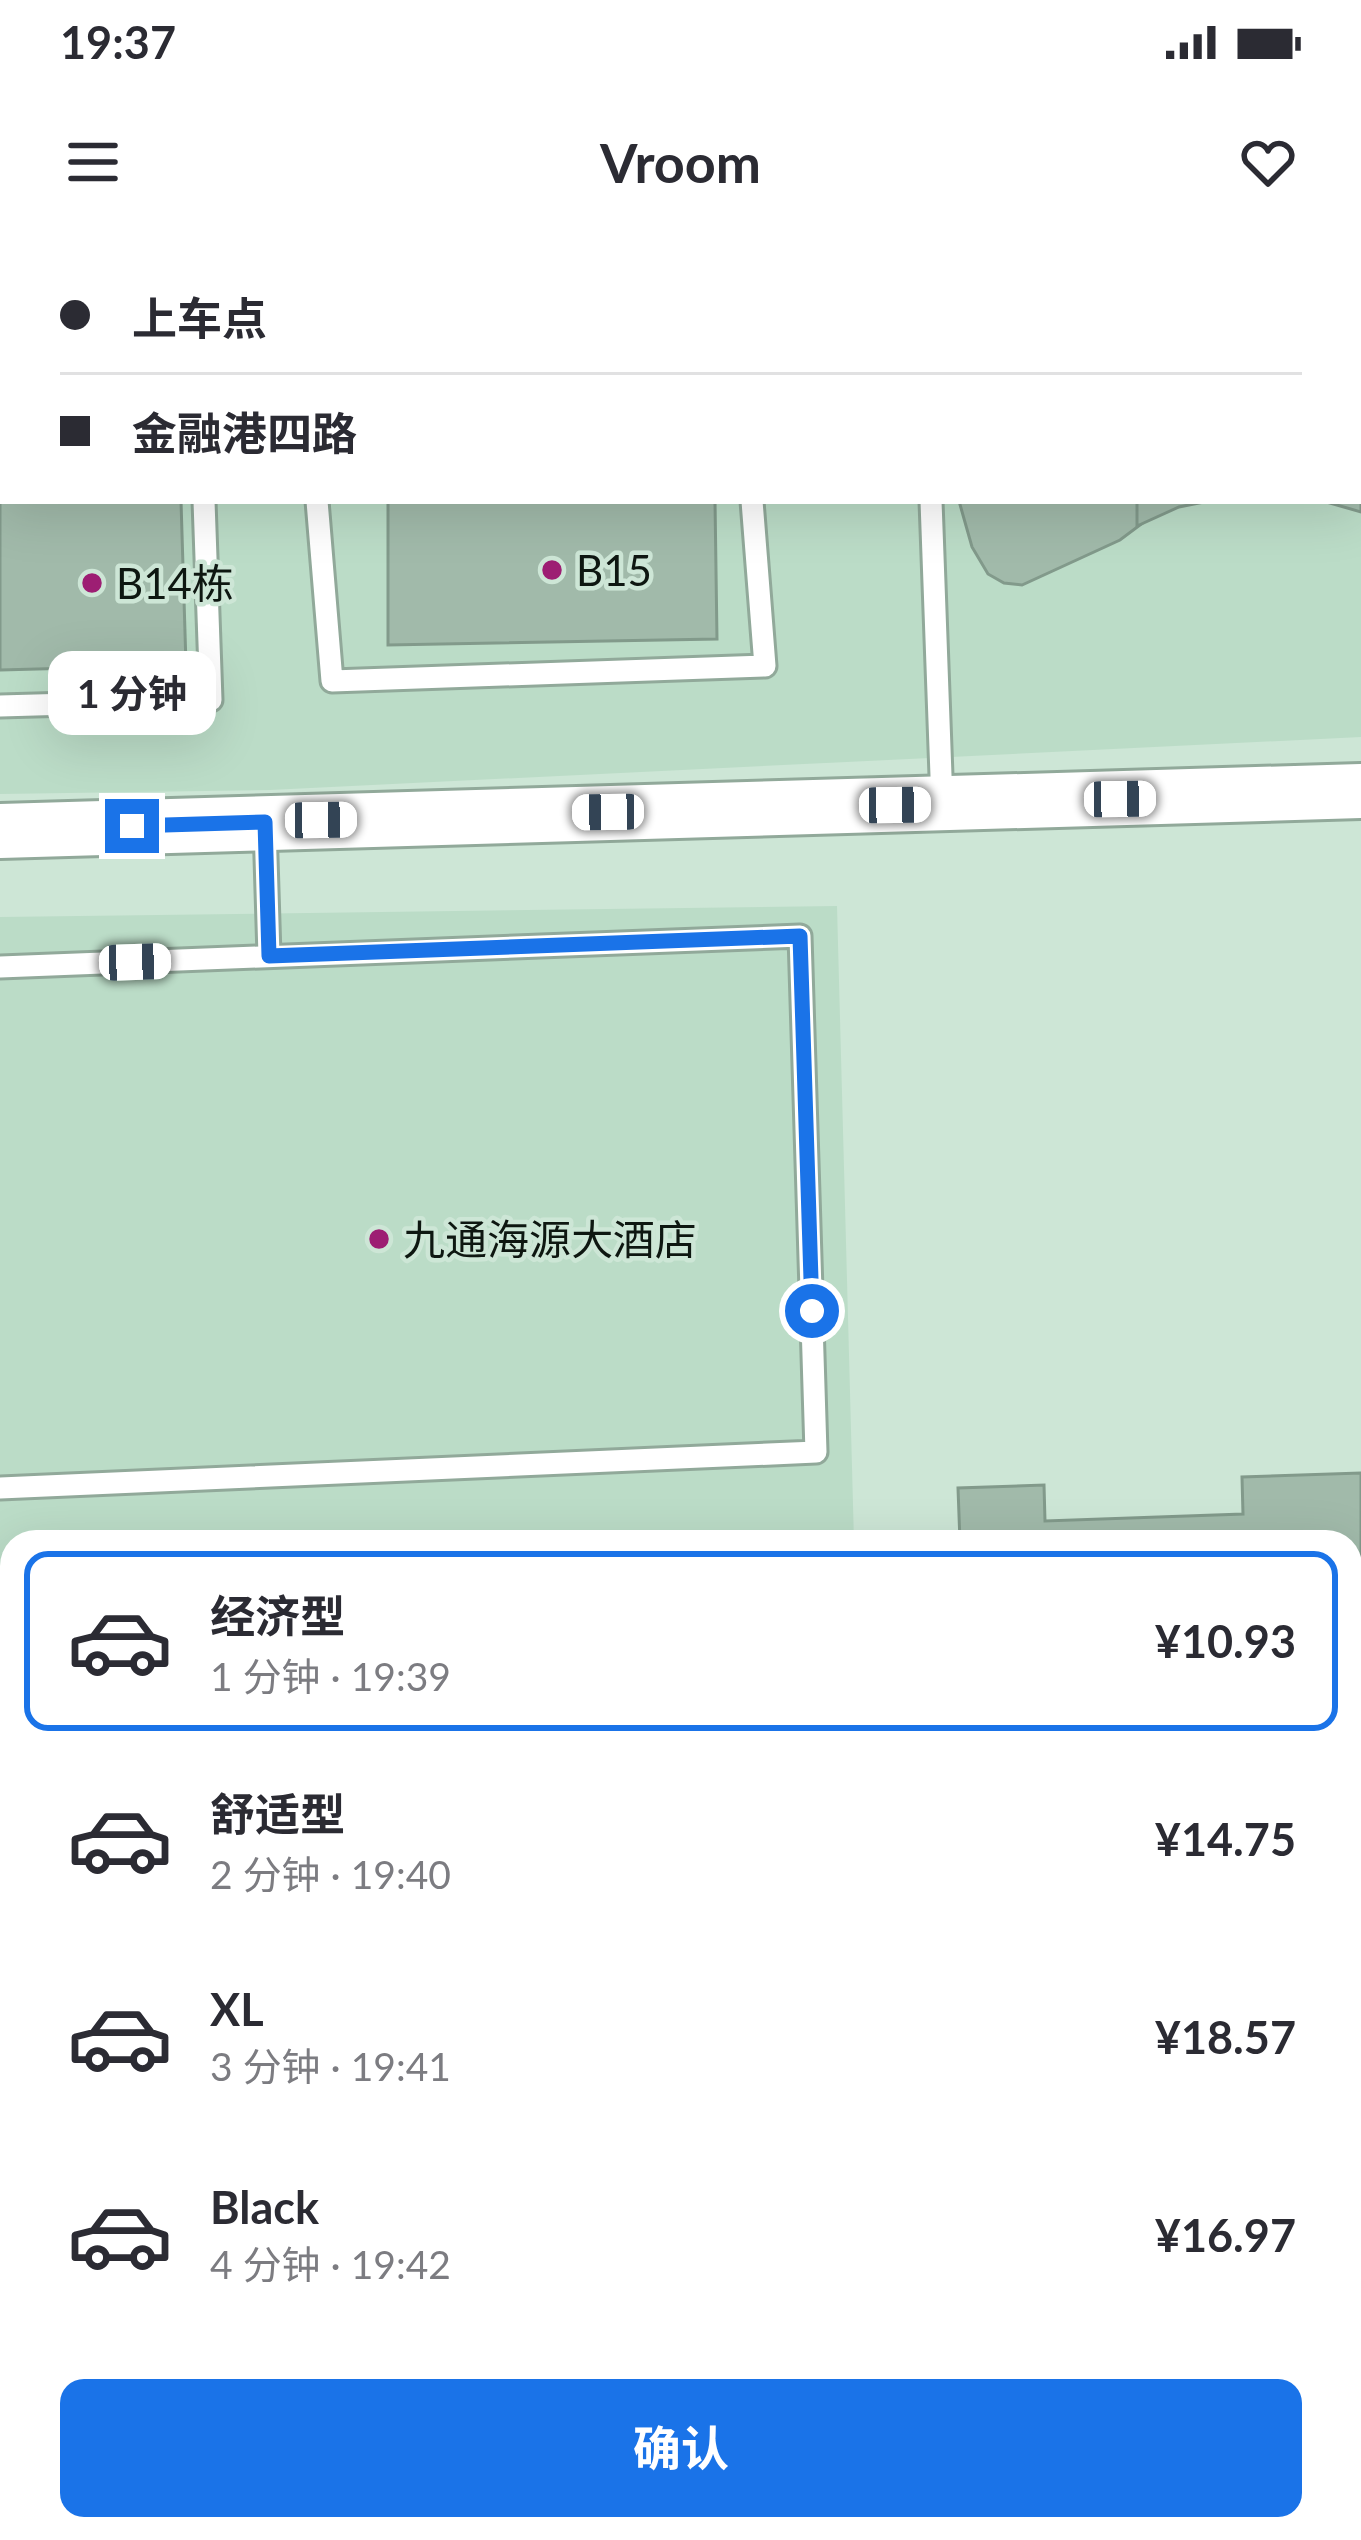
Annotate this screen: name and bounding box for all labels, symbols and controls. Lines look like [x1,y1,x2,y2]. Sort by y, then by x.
text: 19:37 [60,15,176,69]
icon: menu [60,129,126,195]
icon: heart [1235,129,1301,195]
text: Vroom [600,130,761,195]
text: 上车点 [132,291,267,345]
text: 金融港四路 [132,406,357,460]
place label: B15 [576,545,652,595]
marker: B15 [539,557,565,583]
place label: B14栋 [116,558,234,608]
marker: B14栋 [79,570,105,596]
callout: 1 分钟 [48,652,216,736]
text: 1 分钟 [77,670,187,716]
car [1084,780,1156,818]
car [859,786,931,824]
car [572,793,644,831]
route end [105,799,159,853]
car [285,801,357,839]
car [98,943,172,981]
place label: 九通海源大酒店 [403,1214,697,1264]
marker: 九通海源大酒店 [366,1226,392,1252]
route start [785,1284,839,1338]
icon: car [66,1587,174,1695]
text: 经济型 [210,1589,345,1643]
text: ¥10.93 [1155,1614,1296,1668]
text: 1 分钟 · 19:39 [210,1653,451,1699]
icon: car [66,1785,174,1893]
text: 舒适型 [210,1787,345,1841]
text: ¥14.75 [1155,1812,1296,1866]
text: 2 分钟 · 19:40 [210,1851,451,1897]
text: XL [210,1982,264,2036]
icon: car [66,1983,174,2091]
text: ¥18.57 [1155,2010,1296,2064]
text: 3 分钟 · 19:41 [210,2043,451,2089]
text: Black [210,2180,319,2234]
icon: car [66,2181,174,2289]
text: ¥16.97 [1155,2208,1296,2262]
text: 4 分钟 · 19:42 [210,2241,451,2287]
button: 确认 [60,2379,1302,2517]

